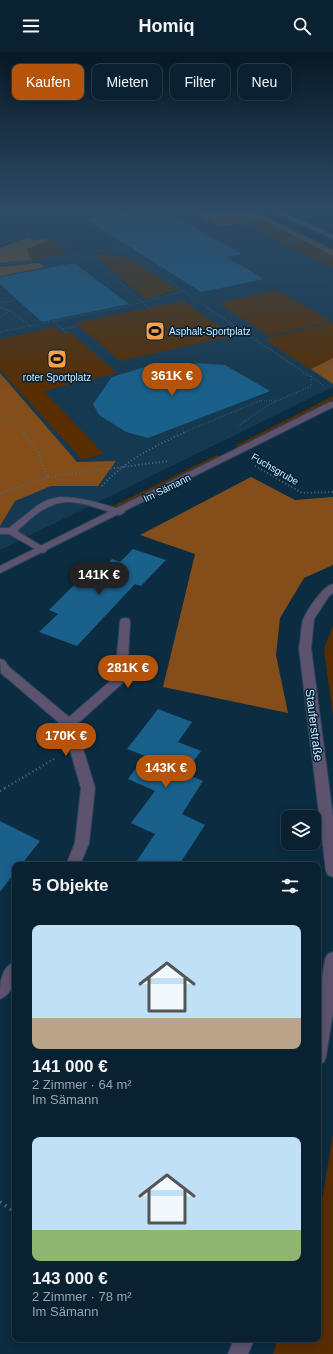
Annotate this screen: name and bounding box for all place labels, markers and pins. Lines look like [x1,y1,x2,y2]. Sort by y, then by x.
sports icon: Asphalt-Sportplatz [144,320,166,342]
place label: Asphalt-Sportplatz [169,326,251,337]
sports icon: roter Sportplatz [46,348,68,370]
pin: 361K € [139,363,205,397]
place label: roter Sportplatz [23,372,91,383]
pin: 141K € [66,562,132,596]
pin: 281K € [95,655,161,689]
pin: 170K € [33,723,99,757]
pin: 143K € [133,755,199,789]

